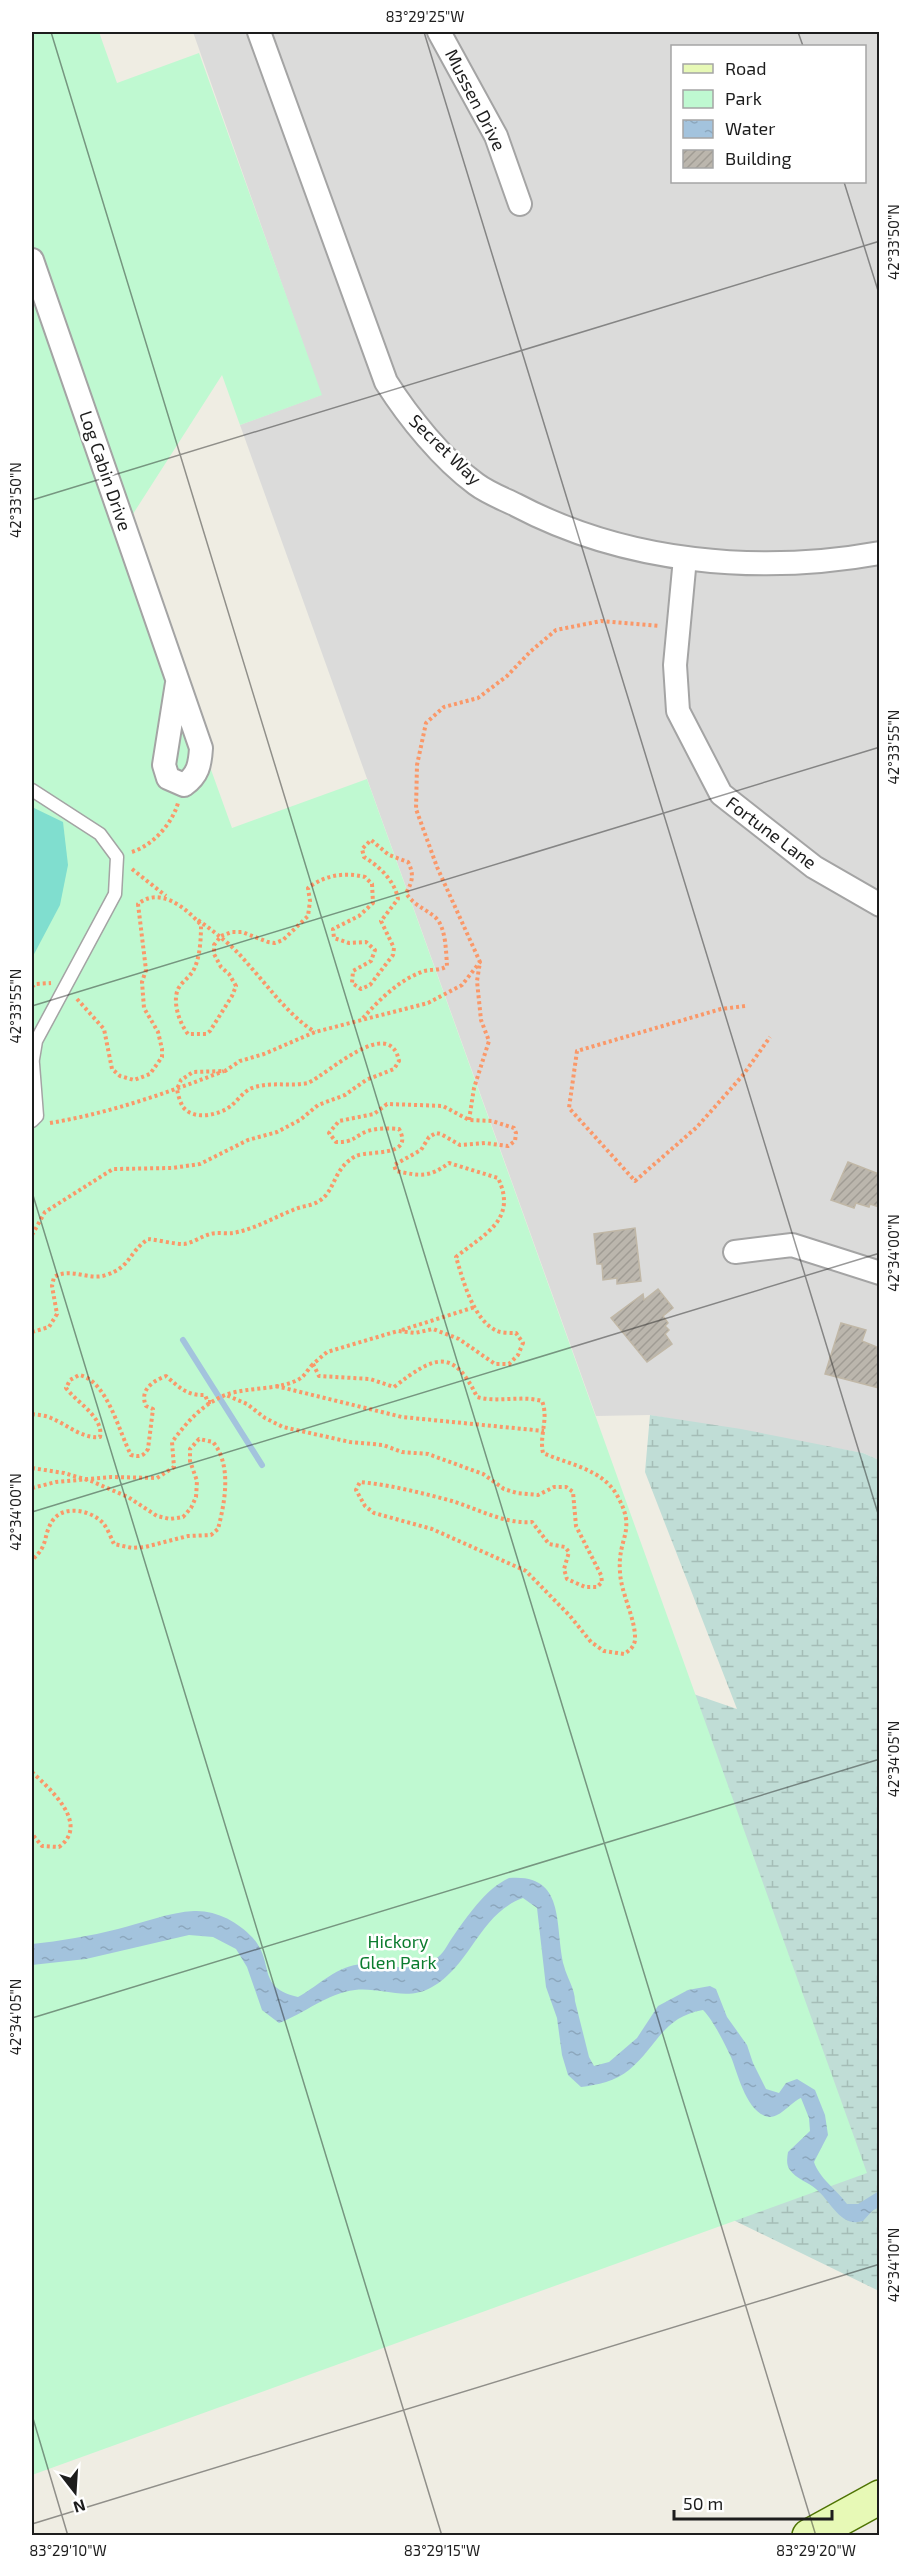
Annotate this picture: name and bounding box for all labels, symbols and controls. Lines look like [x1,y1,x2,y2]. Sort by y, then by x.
text: 83°29'25"W [385,7,465,25]
street label: Mussen Drive [441,45,511,154]
legend [671,45,866,183]
text: Road [725,57,766,79]
text: Park [725,87,762,109]
text: Water [725,117,775,139]
text: Building [725,147,792,169]
text: 42°33'50"N [884,204,902,280]
street label: Log Cabin Drive [75,408,137,534]
street label: Secret Way [405,409,487,490]
text: 42°33'50"N [6,462,24,538]
text: 42°33'55"N [884,710,902,784]
street label: Fortune Lane [722,791,821,873]
text: 42°33'55"N [6,969,24,1043]
text: 42°34'00"N [884,1214,902,1292]
text: 42°34'00"N [6,1473,24,1551]
text: 42°34'05"N [884,1721,902,1797]
park label: Hickory Glen Park [359,1930,437,1973]
text: 42°34'05"N [6,1979,24,2055]
text: 42°34'10"N [884,2228,902,2302]
north arrow [45,2462,105,2522]
scale bar [674,2483,832,2521]
text: 50 m [683,2492,723,2514]
text: N [71,2496,88,2518]
text: 83°29'10"W [29,2541,107,2559]
text: 83°29'15"W [404,2541,480,2559]
text: 83°29'20"W [776,2541,856,2559]

